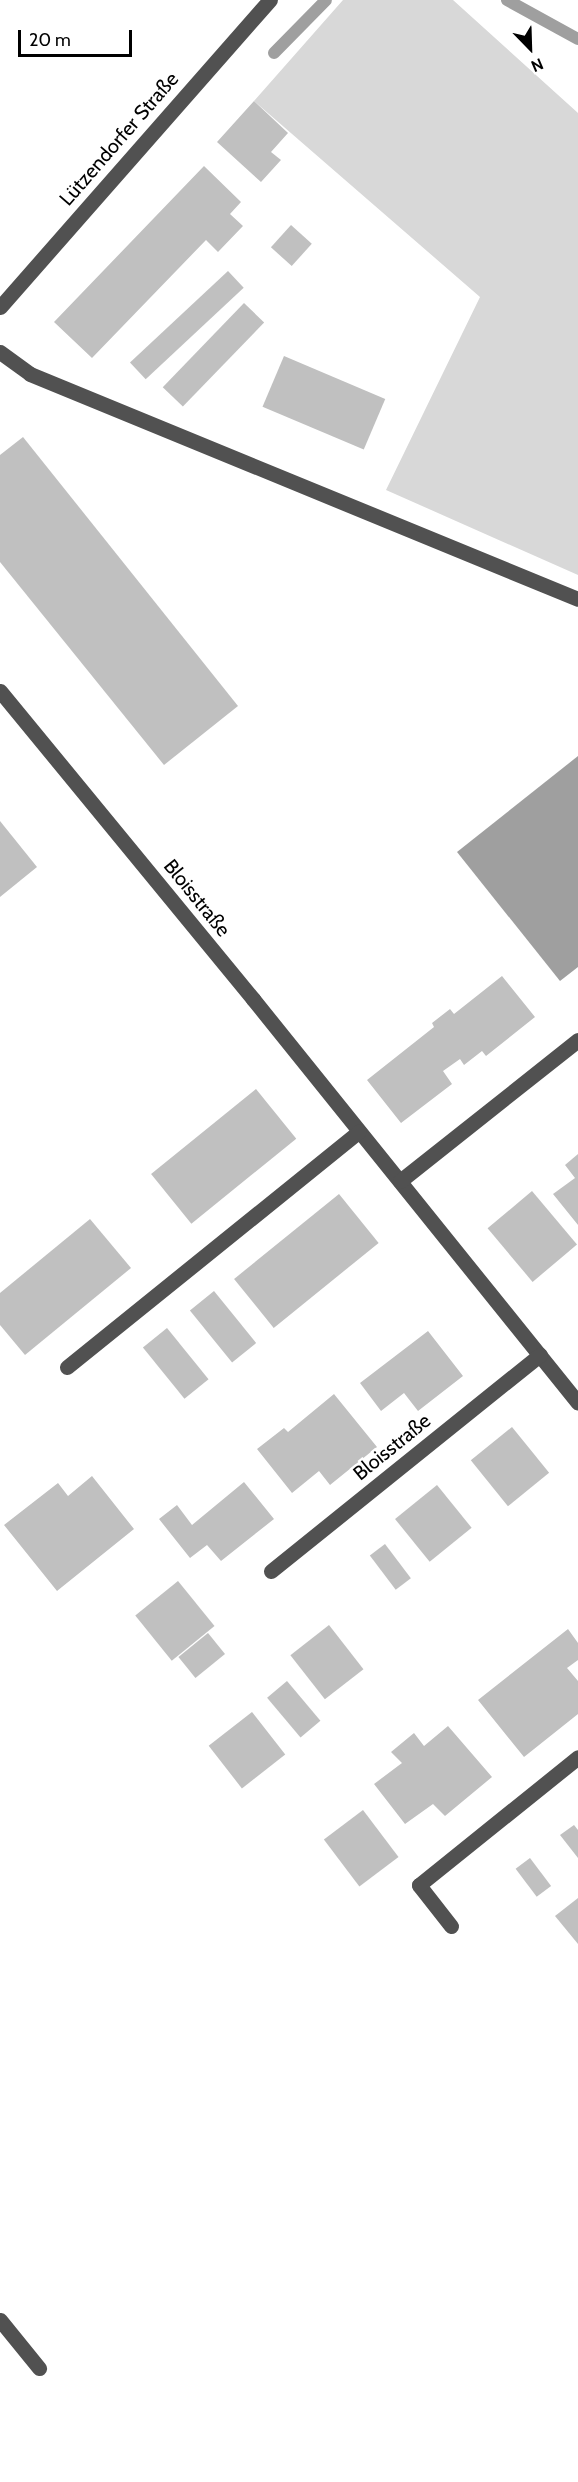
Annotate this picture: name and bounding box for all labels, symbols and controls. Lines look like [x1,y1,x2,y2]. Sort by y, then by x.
scale bar [21,18,135,56]
north arrow [500,18,560,78]
text: 20 m [29,29,71,51]
text: N [528,54,546,76]
street label: Lützendorfer Straße [54,67,184,211]
street label: Bloisstraße [159,855,235,941]
street label: Bloisstraße [349,1409,435,1485]

